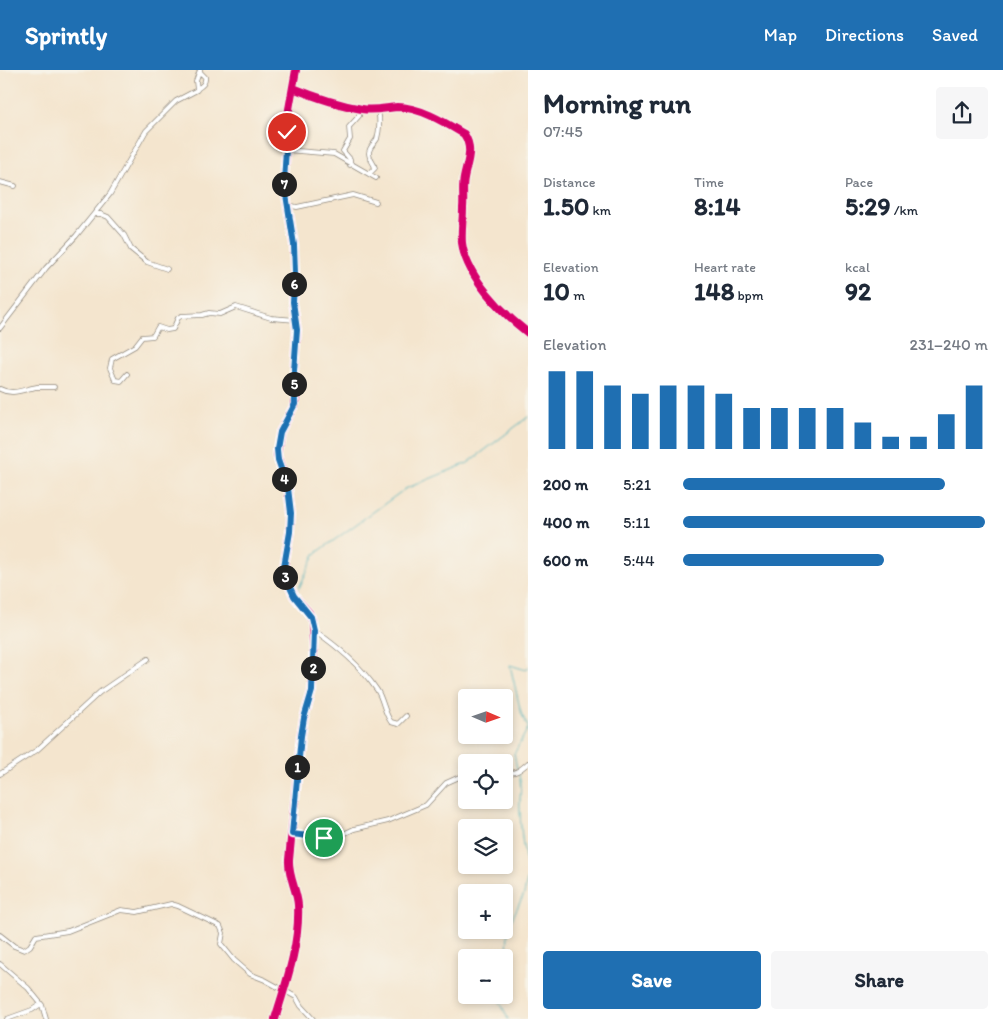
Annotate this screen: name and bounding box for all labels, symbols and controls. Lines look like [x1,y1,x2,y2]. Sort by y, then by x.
text: Sprintly [25,21,107,50]
text: Map [764,24,797,46]
text: Directions [825,24,904,46]
text: Saved [932,24,978,46]
text: Morning run [543,86,691,120]
button: share [936,87,988,139]
pin [266,111,308,153]
icon: check [273,118,301,146]
text: 07:45 [543,122,583,141]
pin: 7 [272,172,296,196]
text: Distance [543,174,595,191]
text: Time [694,174,724,191]
text: Pace [845,174,873,191]
text: 7 [281,176,288,193]
text: 1.50 [543,191,589,221]
text: 8:14 [694,191,740,221]
text: 5:29 [845,191,890,221]
text: km [589,202,611,219]
text: /km [890,202,918,219]
text: Elevation [543,259,599,276]
text: Heart rate [694,259,756,276]
text: kcal [845,259,870,276]
pin: 6 [282,272,306,296]
text: 6 [291,276,298,293]
text: 10 [543,276,570,306]
text: 148 [694,276,734,306]
text: 92 [845,276,871,306]
text: m [570,287,585,304]
text: bpm [734,287,763,304]
text: Elevation [543,335,607,354]
text: 231–240 m [910,335,988,354]
pin: 5 [282,372,306,396]
text: 5 [291,376,298,393]
pin: 4 [272,466,296,492]
text: 4 [280,471,289,488]
text: 200 m [543,475,588,494]
text: 5:21 [623,475,651,494]
text: 400 m [543,513,589,532]
text: 5:11 [623,513,650,532]
text: 600 m [543,551,588,570]
text: 5:44 [623,551,655,570]
pin: 3 [272,564,298,590]
text: 3 [282,569,289,586]
pin: 2 [300,656,326,680]
text: 2 [310,660,317,677]
north arrow [458,689,512,744]
map controls [458,689,513,1004]
pin: 1 [284,754,310,780]
button: locate [458,754,513,809]
text: 1 [294,759,301,776]
pin [303,817,345,859]
button: layers [458,819,513,874]
icon: arrive [310,824,338,852]
button: + [458,884,513,939]
button: − [458,949,513,1004]
button: Save [543,951,761,1009]
button: Share [771,951,988,1009]

